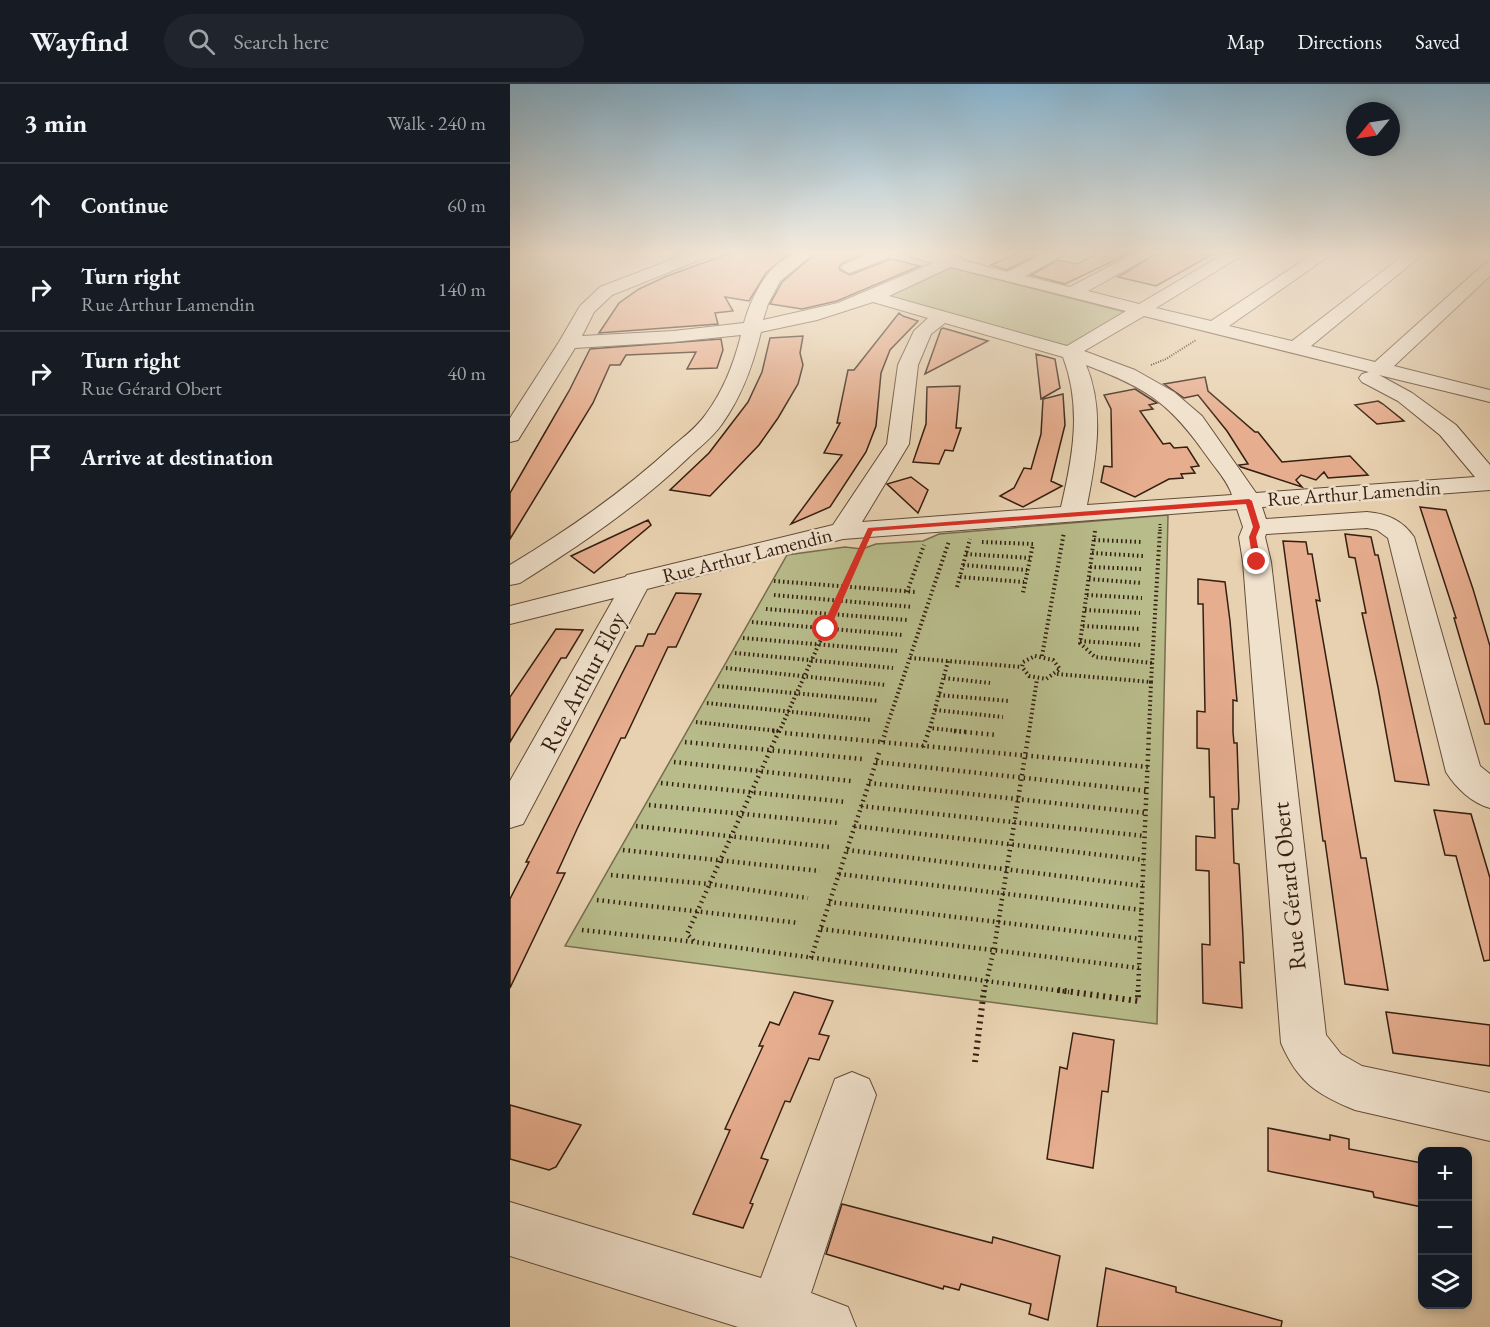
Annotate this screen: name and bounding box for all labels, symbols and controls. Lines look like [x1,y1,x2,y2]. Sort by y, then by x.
search box [164,14,584,68]
text: Wayfind [30,23,128,59]
icon: search [185,25,218,58]
text: Search here [233,27,329,56]
text: Map [1227,28,1264,55]
text: Directions [1297,28,1382,55]
text: Saved [1415,28,1460,55]
north arrow [1346,102,1400,156]
text: 3 min [24,106,87,140]
text: Walk · 240 m [387,110,486,136]
icon: ahead [24,189,57,222]
text: Continue [81,191,168,220]
text: 60 m [447,192,486,218]
text: Turn right [81,262,180,291]
icon: right [24,273,57,306]
text: 140 m [438,276,486,302]
text: Rue Arthur Lamendin [81,291,255,317]
text: Turn right [81,346,180,375]
icon: right [24,357,57,390]
text: 40 m [447,360,486,386]
text: Rue Gérard Obert [81,375,222,401]
icon: arrive [24,441,57,474]
text: Arrive at destination [81,443,273,472]
street label: Rue Arthur Lamendin [1266,474,1442,512]
street label: Rue Arthur Lamendin [659,521,835,589]
route end [1243,548,1269,574]
street label: Rue Arthur Eloy [532,606,633,757]
route start [812,615,838,641]
street label: Rue Gérard Obert [1264,800,1313,972]
map controls [1418,1147,1472,1309]
button: + [1418,1147,1472,1201]
button: − [1418,1201,1472,1255]
button: layers [1418,1255,1472,1309]

